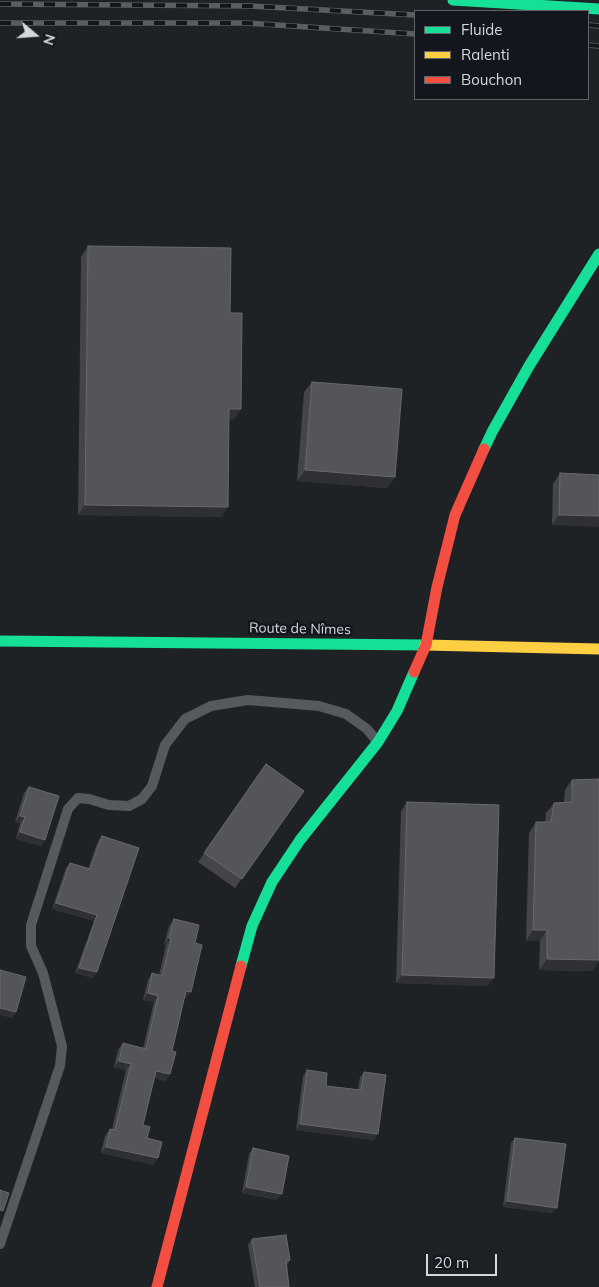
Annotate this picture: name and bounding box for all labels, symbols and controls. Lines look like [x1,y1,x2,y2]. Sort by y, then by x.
north arrow [10,10,60,60]
legend [414,10,589,100]
text: Fluide [461,20,502,39]
text: N [39,32,59,47]
text: Ralenti [461,45,510,64]
text: Bouchon [461,70,522,89]
street label: Route de Nîmes [249,620,351,638]
scale bar [429,1244,500,1276]
text: 20 m [434,1253,469,1272]

